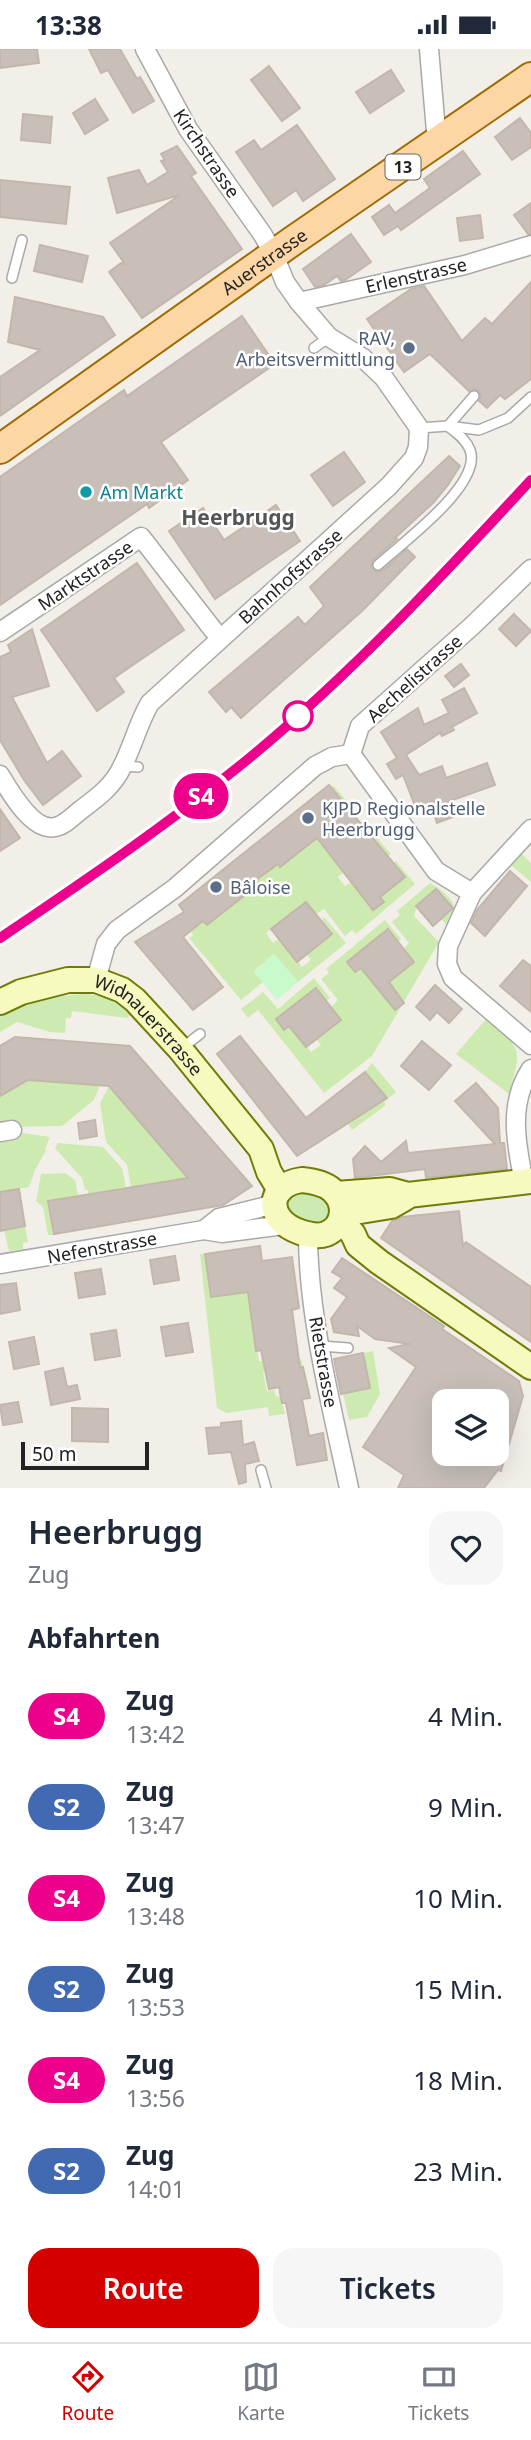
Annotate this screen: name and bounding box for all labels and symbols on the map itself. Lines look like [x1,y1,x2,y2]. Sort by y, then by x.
street label: Kirchstrasse [168,104,246,202]
road number: 13 [386,155,420,179]
street label: Auerstrasse [216,223,312,300]
street label: Erlenstrasse [363,252,469,298]
place label: RAV, Arbeitsvermittlung [236,326,395,371]
marker: RAV, Arbeitsvermittlung [401,340,417,356]
place label: Am Markt [100,480,183,504]
marker: Am Markt [78,484,94,500]
district label: Heerbrugg [181,503,295,531]
street label: Bahnhofstrasse [233,523,347,629]
street label: Marktstrasse [33,534,137,616]
street label: Aechelistrasse [361,629,467,727]
unlabelled marker [283,701,313,731]
line badge: S4 [170,773,232,819]
place label: KJPD Regionalstelle Heerbrugg [322,796,485,841]
marker: KJPD Regionalstelle Heerbrugg [300,810,316,826]
place label: Bâloise [230,875,291,899]
marker: Bâloise [208,879,224,895]
street label: Widnauerstrasse [91,968,209,1080]
street label: Nefenstrasse [45,1226,159,1268]
street label: Rietstrasse [304,1315,344,1409]
scale bar [21,1439,149,1471]

